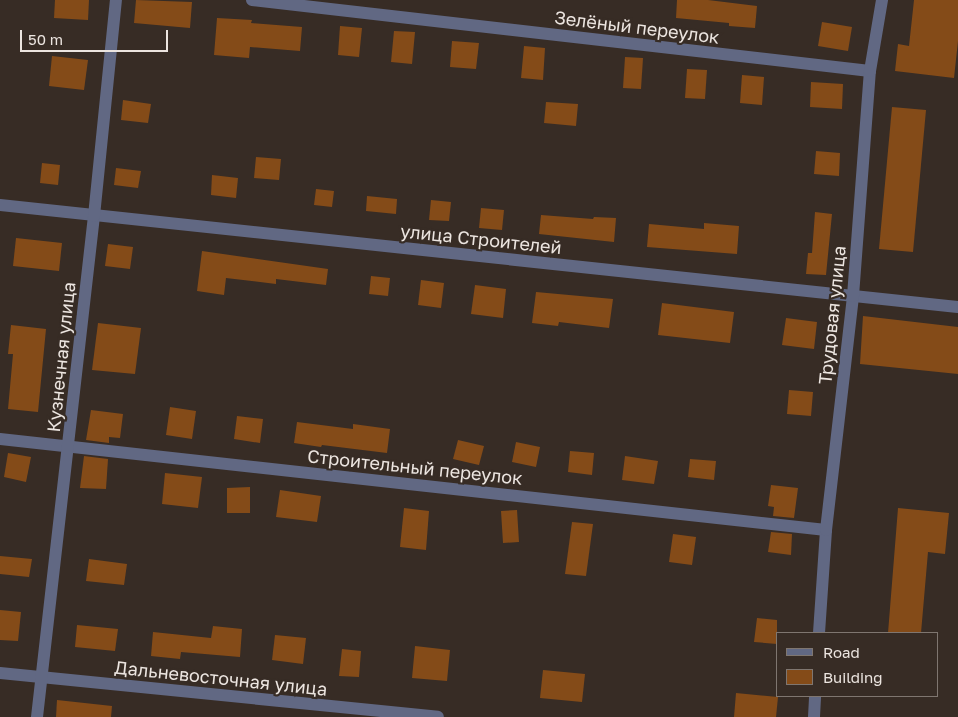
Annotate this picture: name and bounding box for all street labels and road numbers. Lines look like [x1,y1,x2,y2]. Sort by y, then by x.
street label: Зелёный переулок [553,6,721,48]
street label: улица Строителей [399,220,563,258]
street label: Трудовая улица [814,245,850,385]
street label: Кузнечная улица [42,281,80,433]
street label: Строительный переулок [306,445,524,489]
street label: Дальневосточная улица [114,656,328,700]

